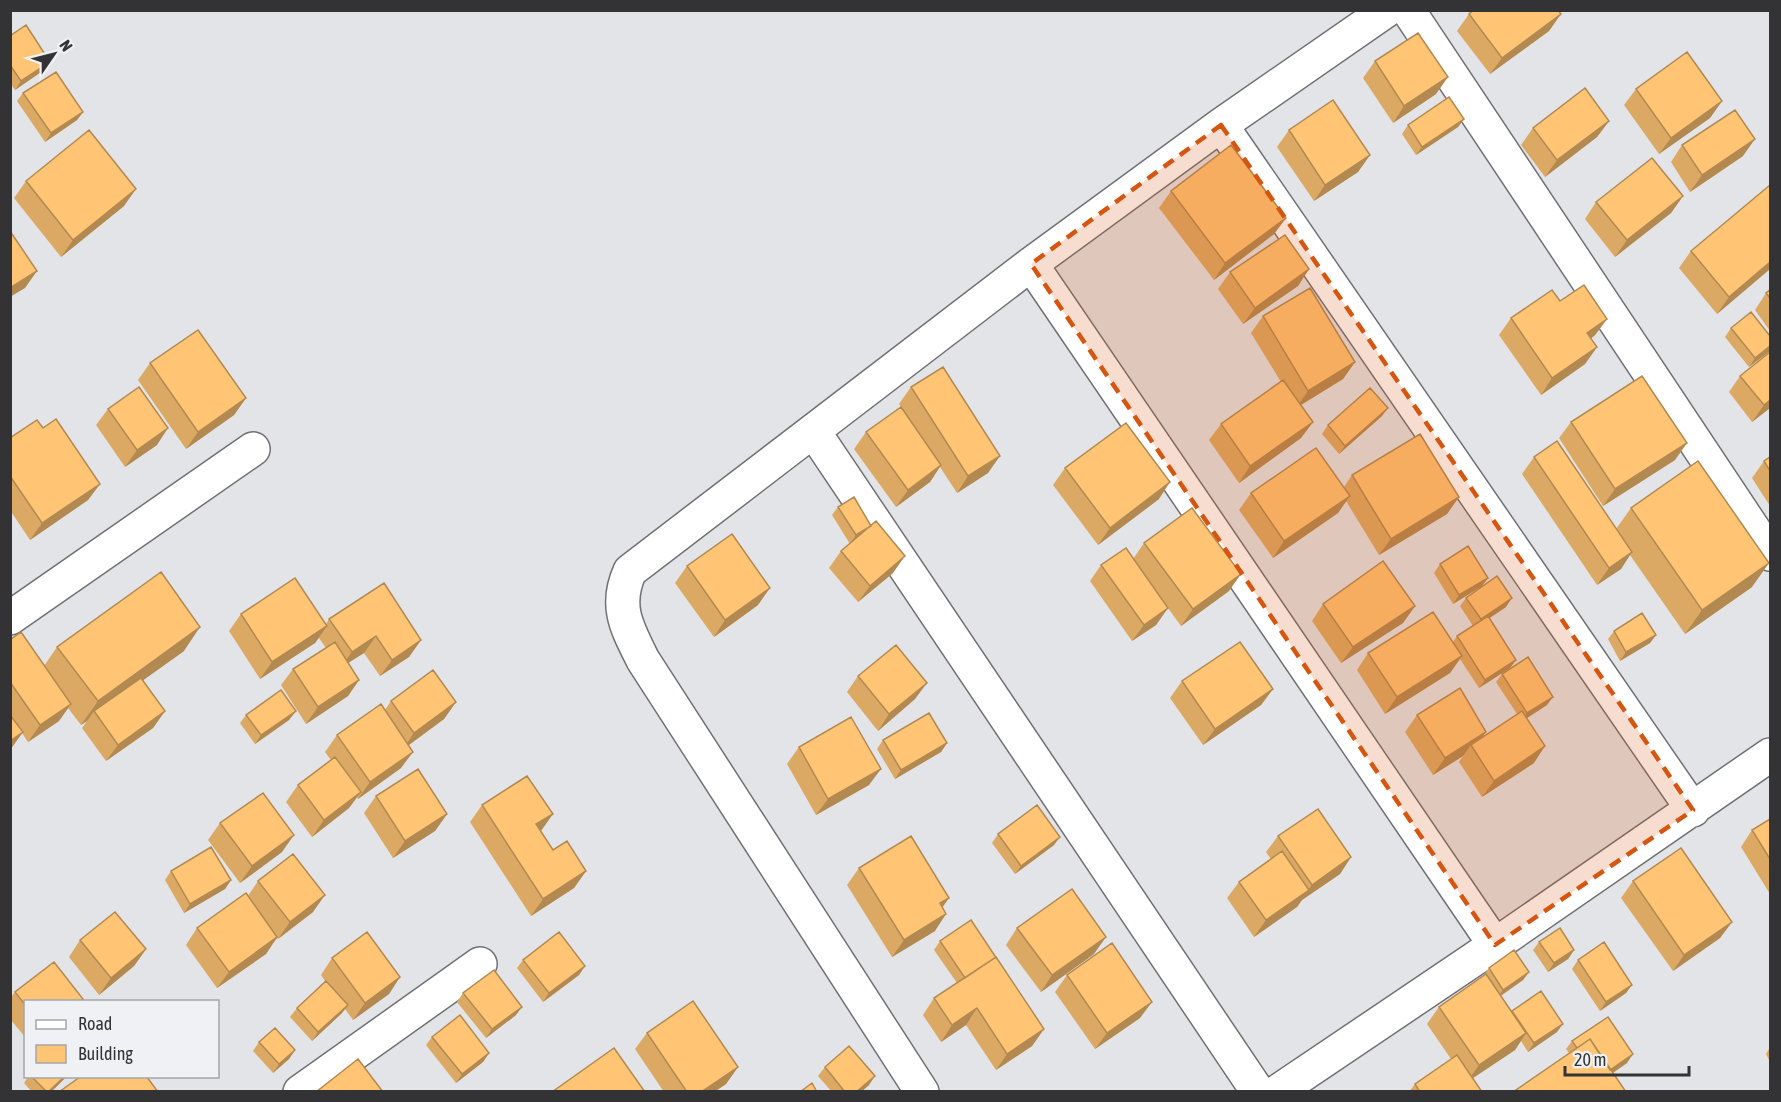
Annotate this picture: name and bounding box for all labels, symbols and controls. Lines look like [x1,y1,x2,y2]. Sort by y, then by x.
north arrow [24,24,84,84]
text: N [56,36,76,54]
legend [24,1000,219,1078]
text: Road [78,1013,112,1034]
scale bar [1565,1039,1690,1077]
text: Building [78,1043,133,1064]
text: 20 m [1574,1049,1606,1070]

